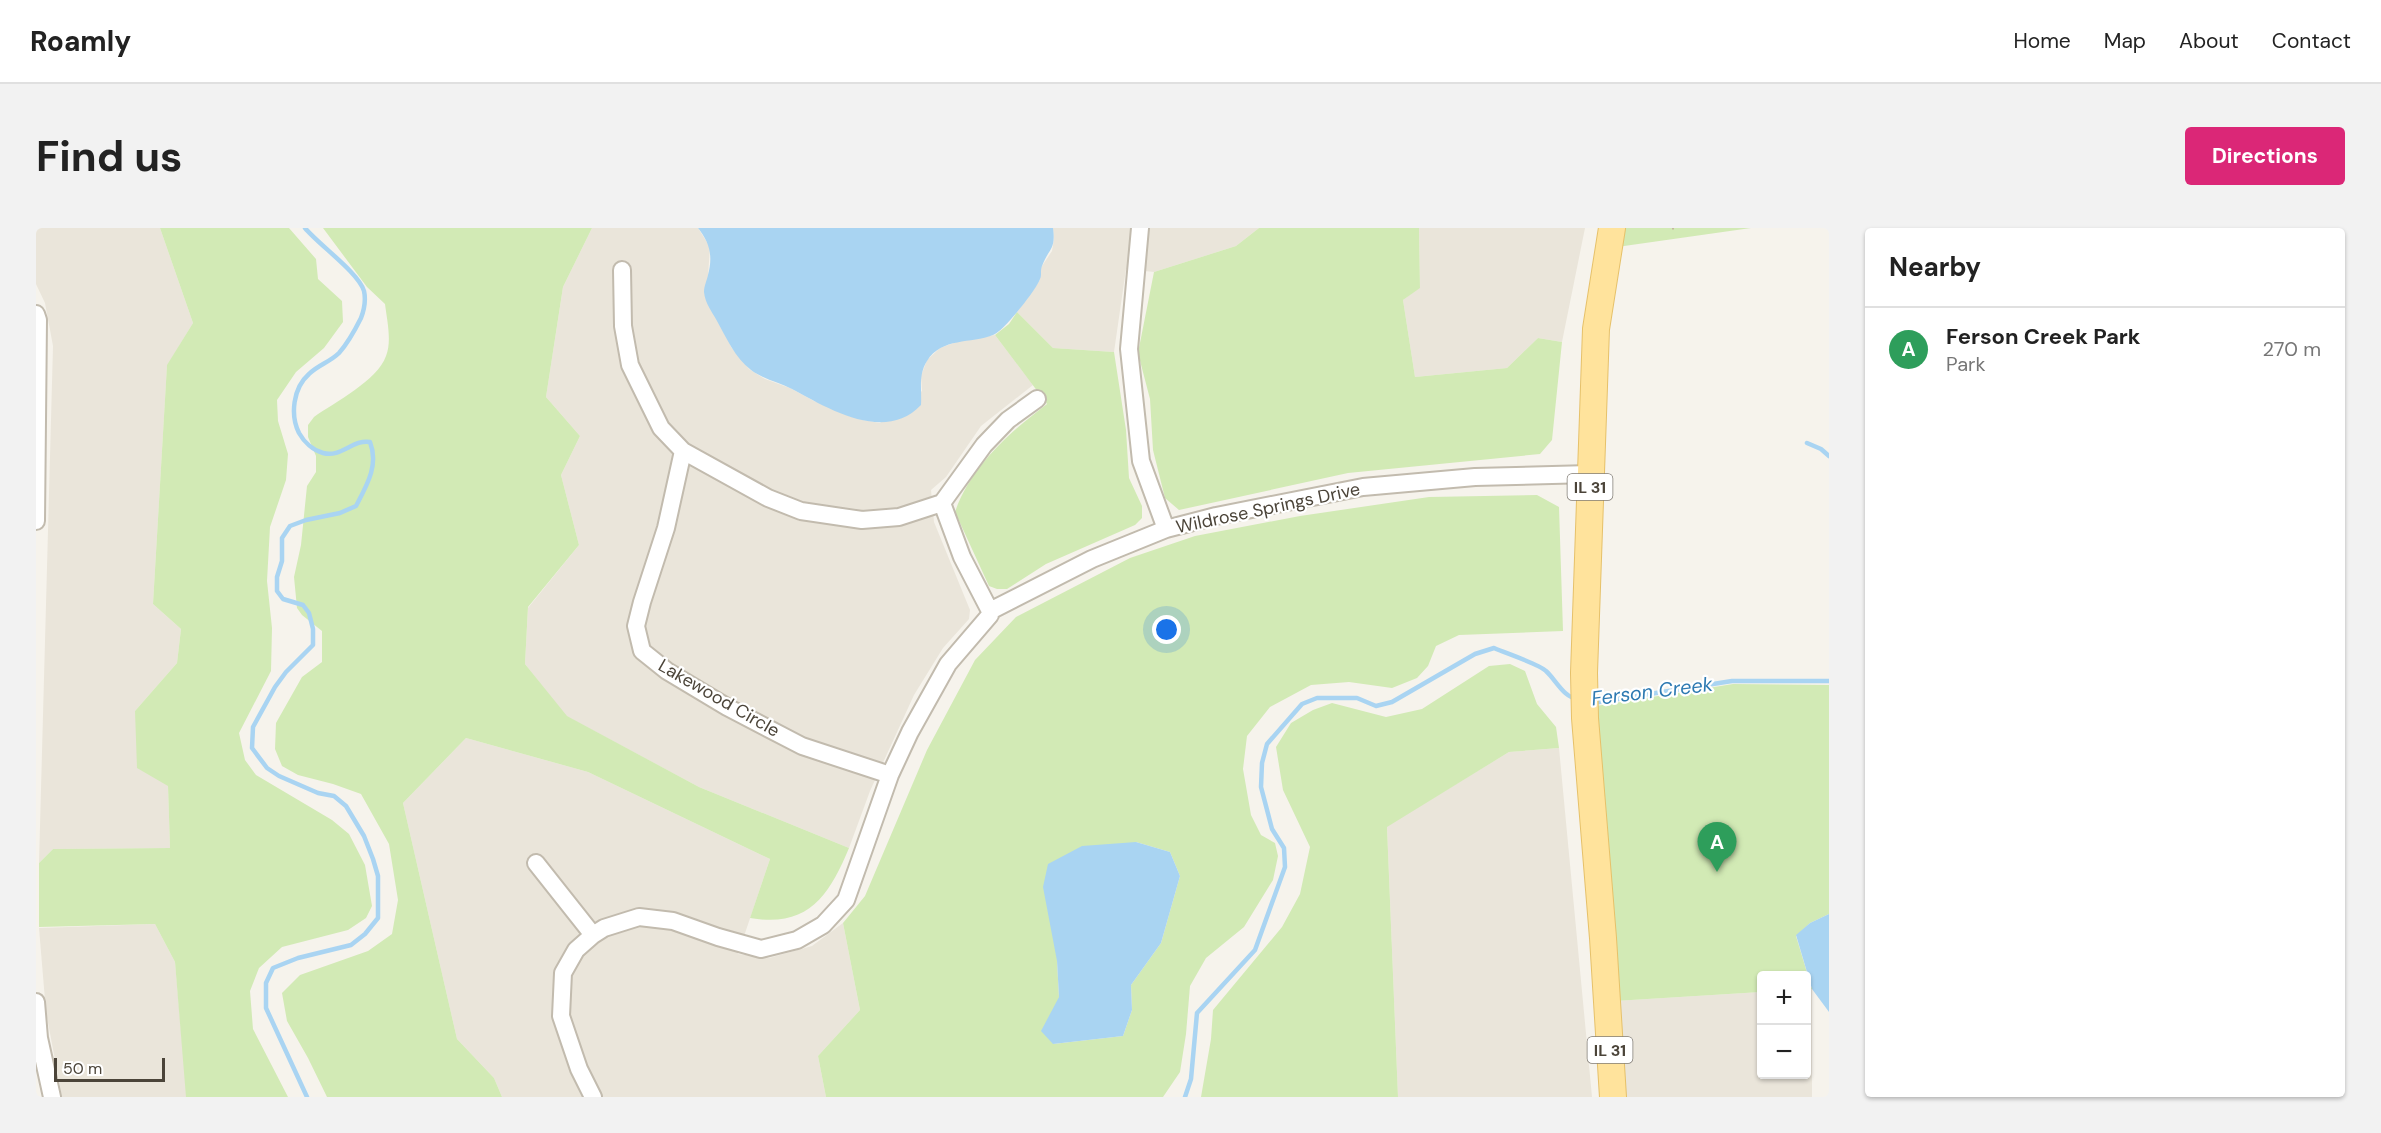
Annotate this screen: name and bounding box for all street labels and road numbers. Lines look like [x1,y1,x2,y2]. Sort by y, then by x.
road number: IL 31 [1568,474,1612,500]
street label: Wildrose Springs Drive [1174,477,1362,539]
street label: Lakewood Circle [654,653,784,743]
road number: IL 31 [1588,1037,1632,1063]

